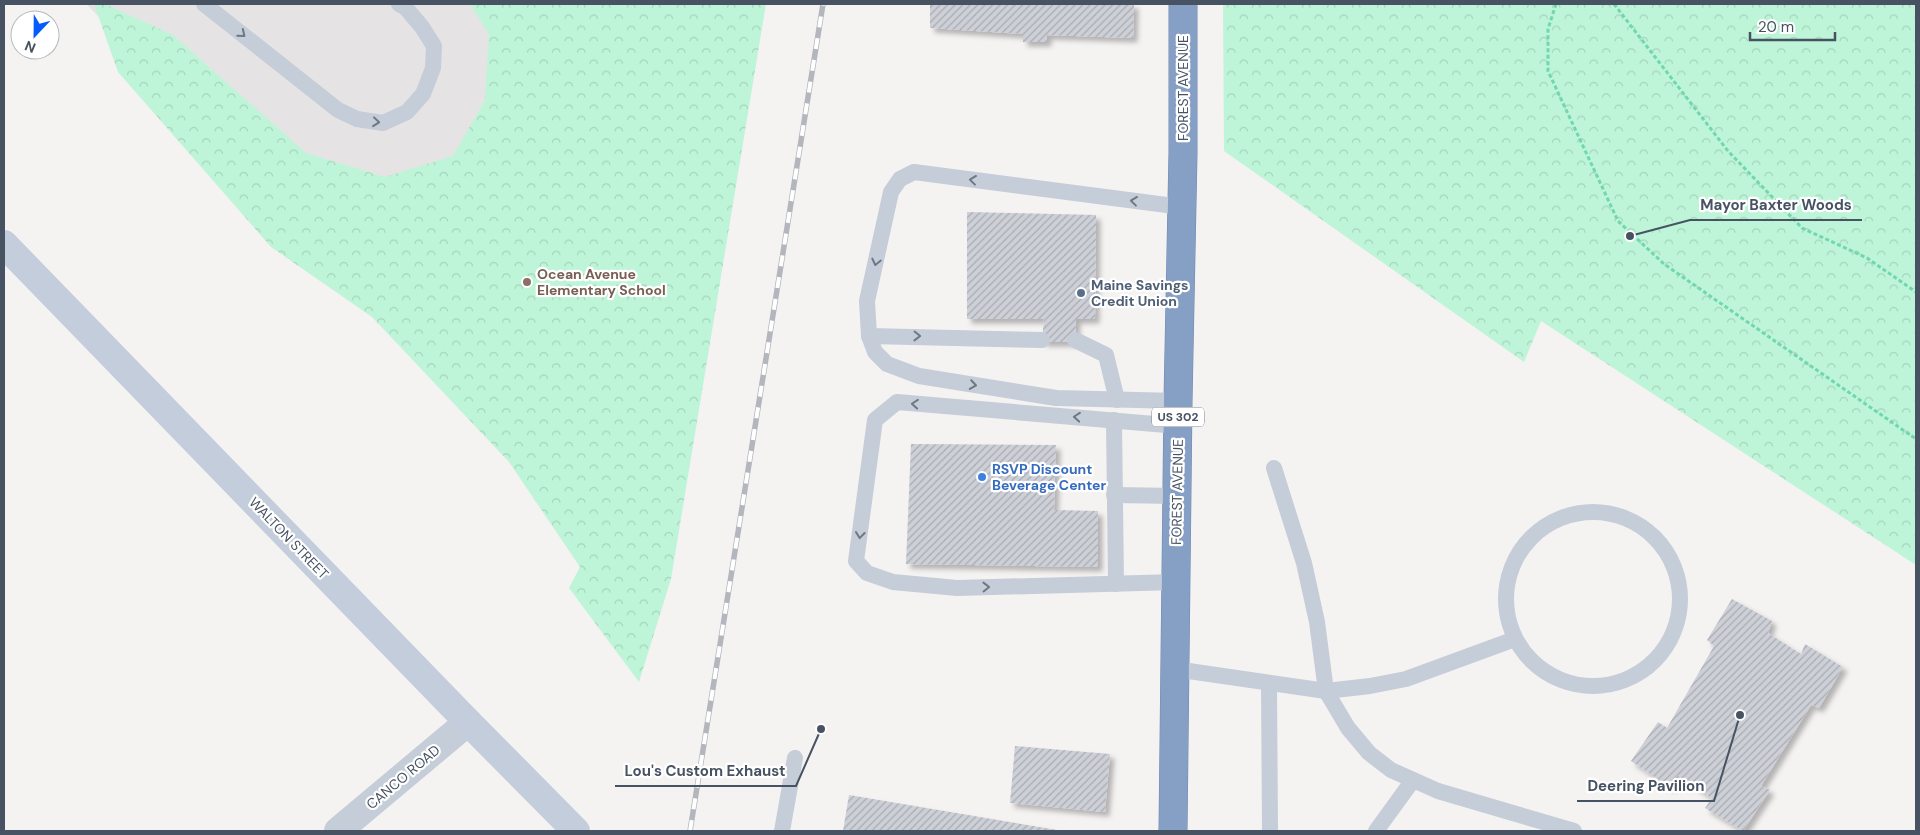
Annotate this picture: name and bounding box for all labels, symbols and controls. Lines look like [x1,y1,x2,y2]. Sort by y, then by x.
north arrow [10,10,60,60]
scale bar [1750,10,1835,42]
text: 20 m [1758,17,1794,37]
one-way arrow [237,29,246,38]
street label: FOREST AVENUE [1174,35,1192,141]
text: N [22,37,38,57]
one-way arrow [372,116,380,127]
one-way arrow [968,175,976,186]
callout: Mayor Baxter Woods [1690,190,1862,220]
text: Mayor Baxter Woods [1700,195,1852,215]
one-way arrow [1130,196,1138,207]
one-way arrow [871,258,882,267]
place label: Ocean Avenue Elementary School [537,265,666,299]
marker: Ocean Avenue Elementary School [521,276,533,288]
place label: Maine Savings Credit Union [1091,276,1188,310]
marker: Maine Savings Credit Union [1075,287,1087,299]
one-way arrow [914,331,922,341]
one-way arrow [968,379,977,389]
one-way arrow [911,399,919,410]
road number: US 302 [1152,408,1204,427]
one-way arrow [1073,412,1081,423]
street label: FOREST AVENUE [1167,439,1187,545]
place label: RSVP Discount Beverage Center [992,460,1107,494]
marker: RSVP Discount Beverage Center [976,471,988,483]
street label: WALTON STREET [245,493,333,583]
one-way arrow [855,532,866,540]
one-way arrow [982,582,990,592]
street label: CANCO ROAD [362,741,444,813]
callout: Lou's Custom Exhaust [615,756,796,786]
text: Lou's Custom Exhaust [625,761,785,781]
callout: Deering Pavilion [1577,771,1714,801]
text: Deering Pavilion [1587,776,1705,796]

